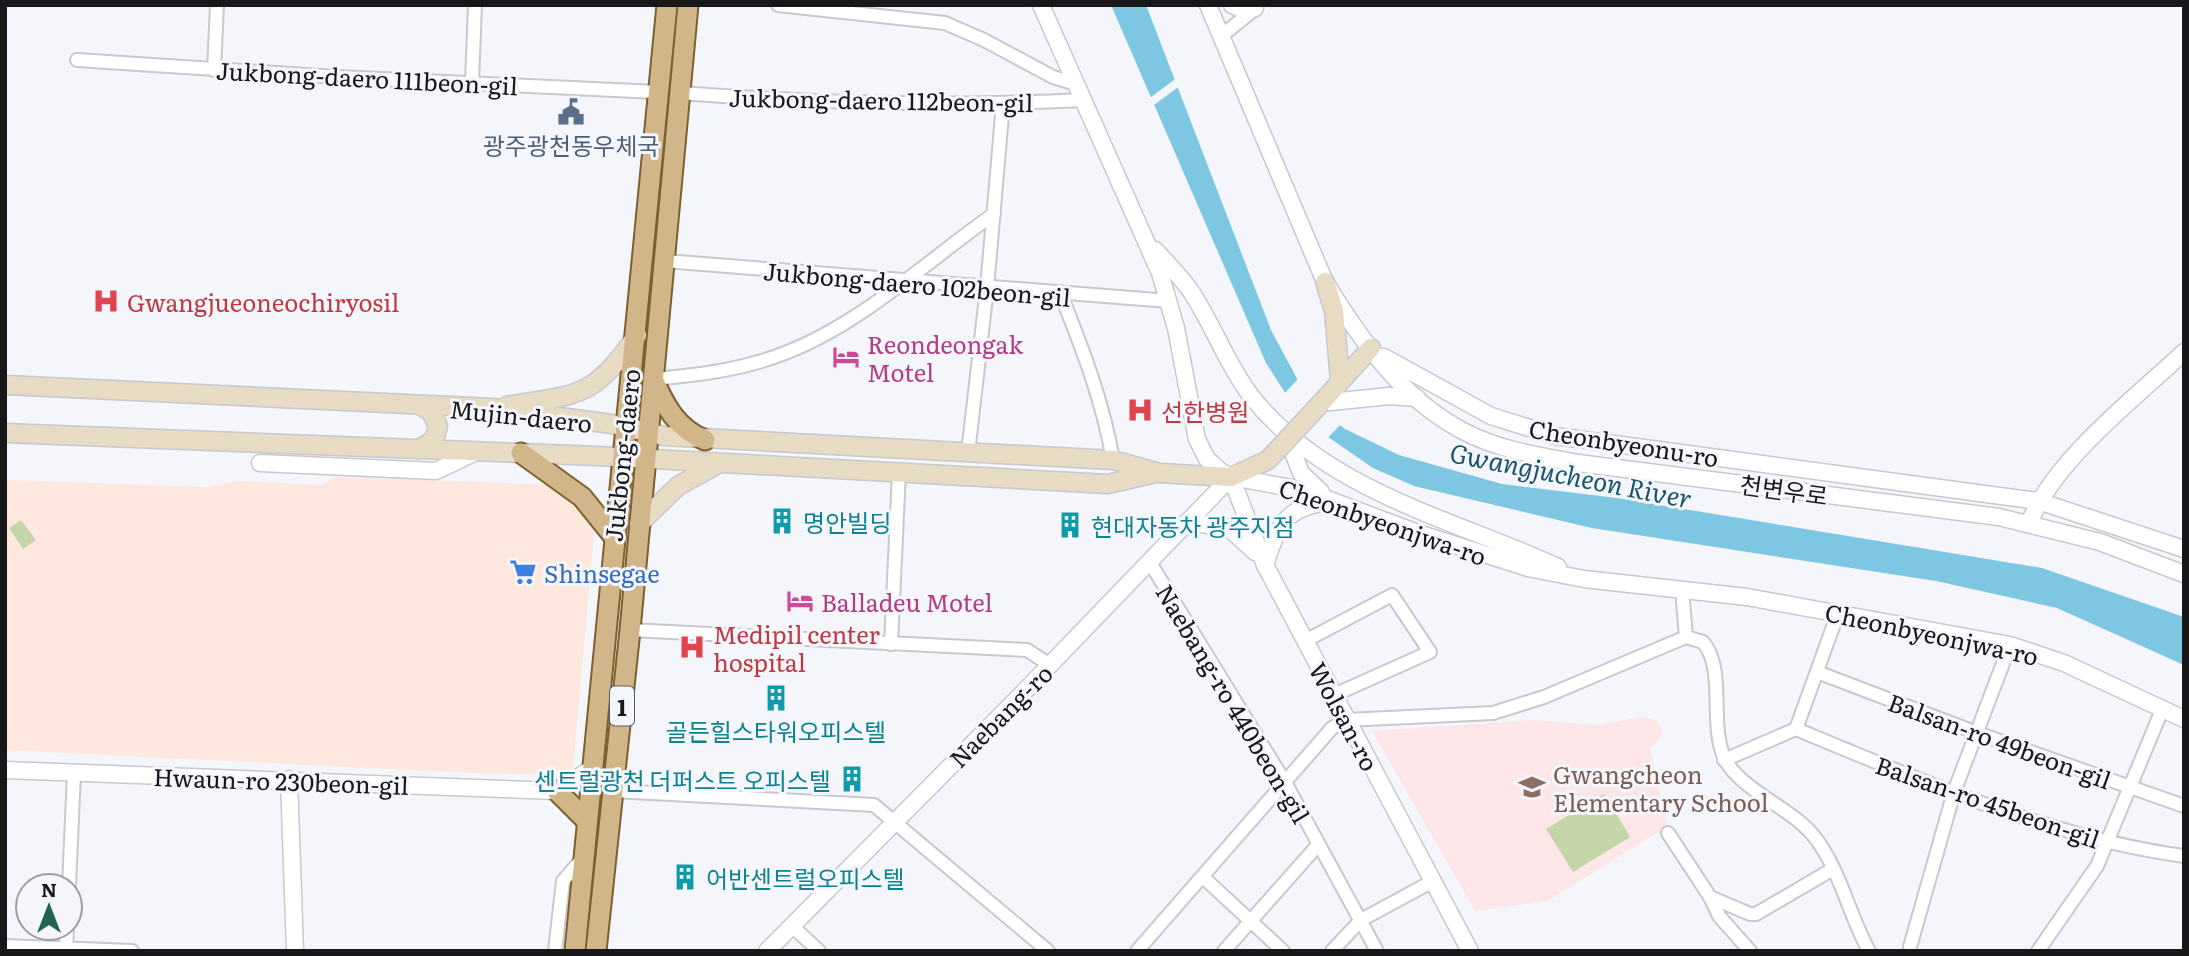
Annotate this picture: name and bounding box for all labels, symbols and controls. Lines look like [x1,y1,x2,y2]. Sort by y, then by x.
street label: Jukbong-daero 111beon-gil [215,52,519,102]
street label: Jukbong-daero 112beon-gil [728,79,1034,119]
public building icon: 광주광천동우체국 [556,97,586,127]
place label: 광주광천동우체국 [483,127,659,162]
street label: Jukbong-daero 102beon-gil [762,252,1072,314]
place label: Gwangjueoneochiryosil [127,284,399,319]
hospital icon: Gwangjueoneochiryosil [91,286,121,316]
place label: Reondeongak Motel [867,326,1023,389]
hotel icon: Reondeongak Motel [831,342,861,372]
street label: Jukbong-daero [595,367,647,543]
street label: Mujin-daero [448,390,594,440]
place label: 선한병원 [1161,393,1249,428]
hospital icon: 선한병원 [1125,395,1155,425]
street label: Cheonbyeonu-ro [1527,410,1721,474]
water label: Gwangjucheon River [1447,431,1695,517]
street label: 천변우로 [1738,466,1830,512]
street label: Cheonbyeonjwa-ro [1275,469,1491,573]
place label: 명안빌딩 [803,504,891,539]
building icon: 명안빌딩 [767,506,797,536]
place label: 현대자동차 광주지점 [1091,508,1295,543]
building icon: 현대자동차 광주지점 [1055,510,1085,540]
place label: Shinsegae [544,555,660,590]
supermarket icon: Shinsegae [508,557,538,587]
street label: Naebang-ro 440beon-gil [1149,577,1319,829]
place label: Balladeu Motel [821,584,992,619]
hotel icon: Balladeu Motel [785,586,815,616]
street label: Cheonbyeonjwa-ro [1822,593,2042,673]
place label: Medipil center hospital [713,616,880,679]
hospital icon: Medipil center hospital [677,632,707,662]
street label: Naebang-ro [940,655,1060,775]
street label: Wolsan-ro [1302,655,1388,777]
building icon: 골든힐스타워오피스텔 [761,683,791,713]
street label: Balsan-ro 49beon-gil [1884,683,2116,797]
road number: 1 [610,686,634,726]
place label: 골든힐스타워오피스텔 [666,713,886,748]
street label: Balsan-ro 45beon-gil [1871,746,2105,856]
place label: Gwangcheon Elementary School [1553,756,1769,819]
street label: Hwaun-ro 230beon-gil [153,758,409,802]
place label: 센트럴광천 더퍼스트 오피스텔 [534,762,831,797]
building icon: 센트럴광천 더퍼스트 오피스텔 [837,764,867,794]
school or university icon: Gwangcheon Elementary School [1517,772,1547,802]
place label: 어반센트럴오피스텔 [706,860,905,895]
building icon: 어반센트럴오피스텔 [670,862,700,892]
north arrow [14,872,84,942]
text: N [41,875,57,903]

